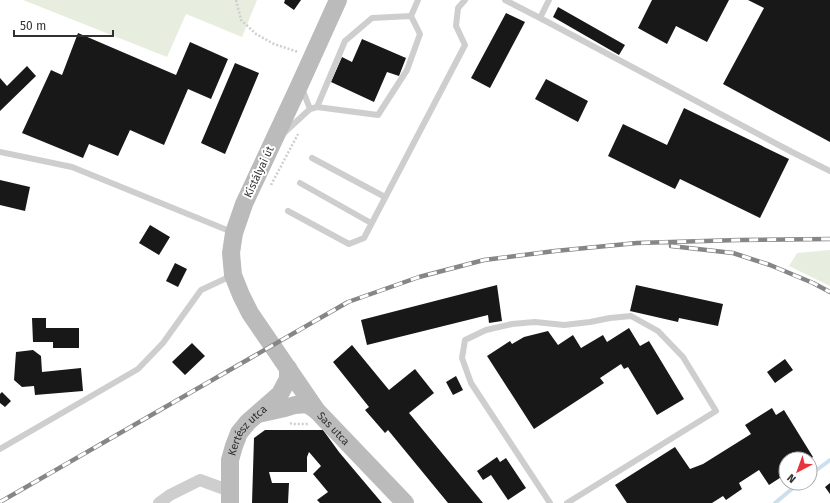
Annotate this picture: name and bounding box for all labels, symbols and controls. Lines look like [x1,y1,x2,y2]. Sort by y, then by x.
scale bar [14,12,113,38]
text: 50 m [20,19,46,33]
street label: Kistályai út [241,144,277,200]
street label: Kertész utca [225,402,269,457]
street label: Sas utca [315,409,353,448]
north arrow [778,451,818,491]
text: N [785,471,799,485]

